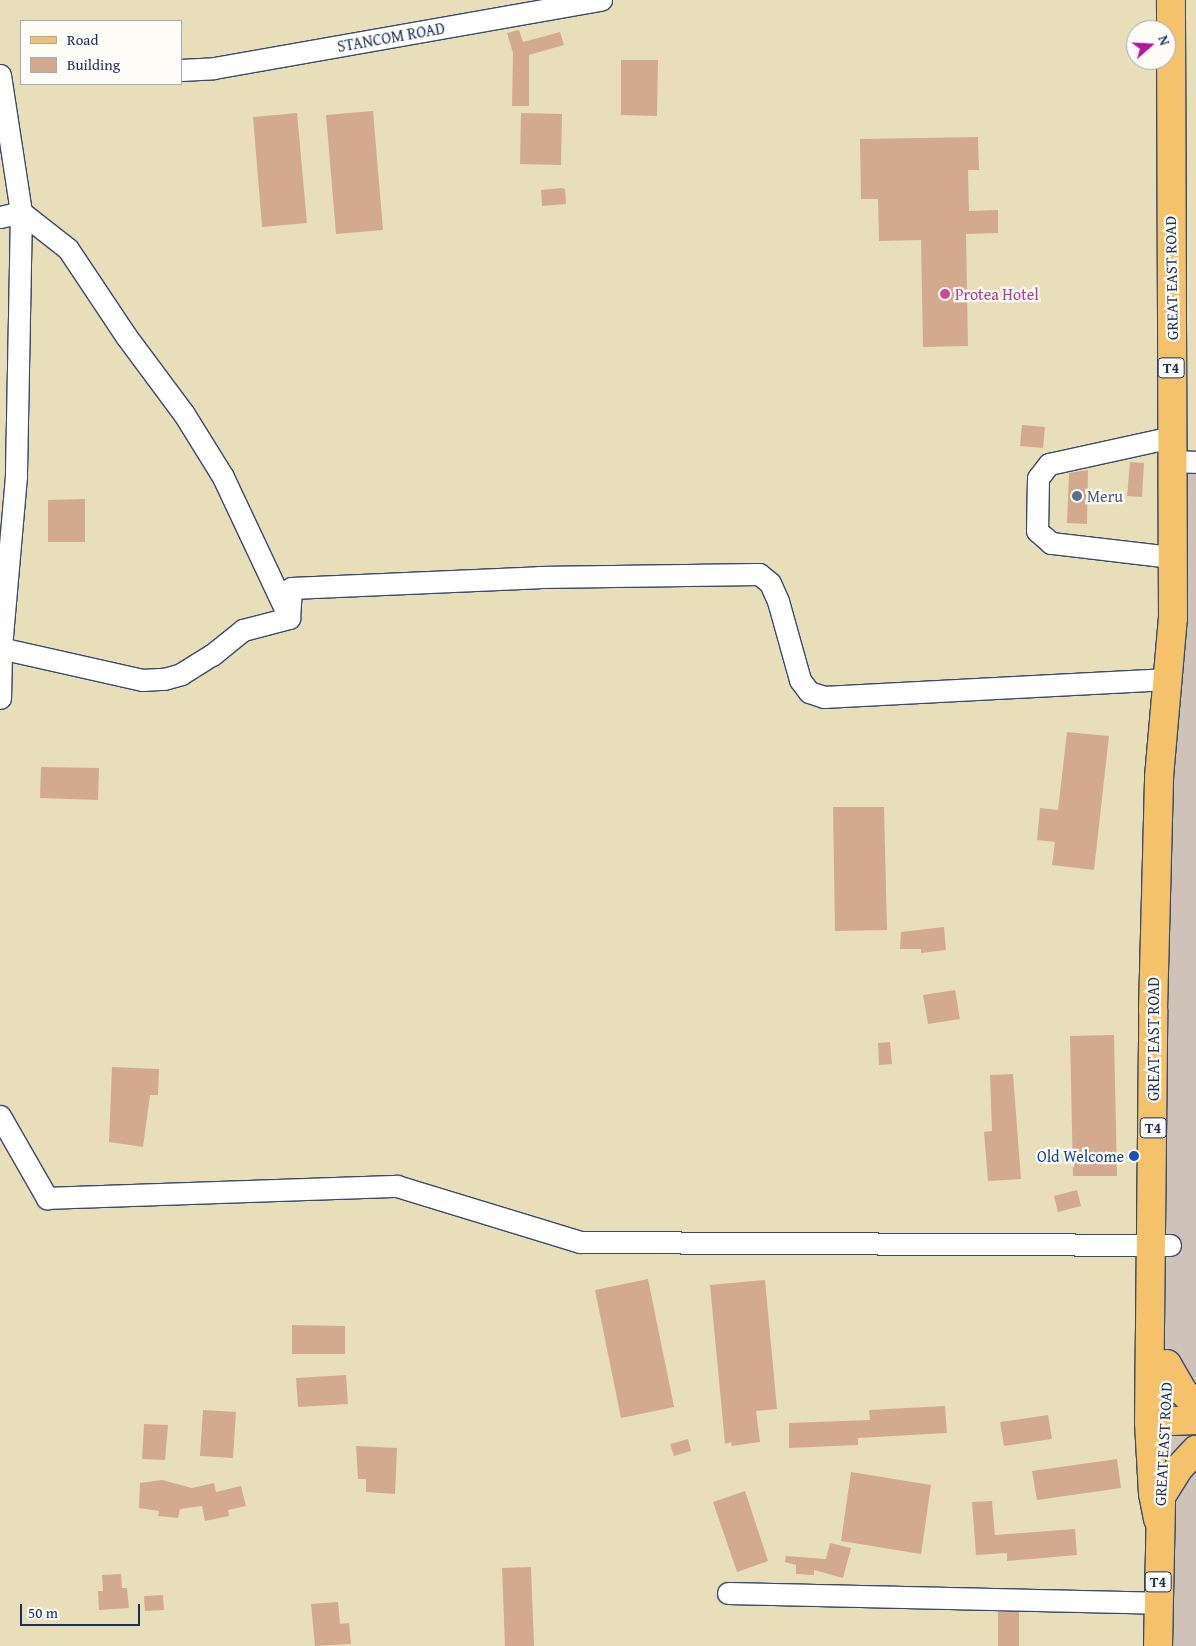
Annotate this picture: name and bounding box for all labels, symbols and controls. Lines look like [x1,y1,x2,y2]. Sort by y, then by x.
street label: STANCOM ROAD [336,18,446,56]
legend [20,20,182,85]
north arrow [1126,20,1176,70]
text: Road [67,29,98,50]
text: N [1153,33,1175,48]
text: Building [67,54,120,75]
street label: GREAT EAST ROAD [1160,216,1182,340]
place label: Protea Hotel [955,284,1039,304]
marker: Protea Hotel [939,288,951,300]
road number: T4 [1157,356,1185,380]
place label: Meru [1087,486,1123,506]
marker: Meru [1071,490,1083,502]
street label: GREAT EAST ROAD [1143,977,1163,1101]
road number: T4 [1139,1116,1167,1140]
place label: Old Welcome [1037,1146,1124,1166]
marker: Old Welcome [1128,1150,1140,1162]
street label: GREAT EAST ROAD [1150,1382,1176,1506]
road number: T4 [1144,1570,1172,1594]
scale bar [22,1594,142,1626]
text: 50 m [28,1602,58,1623]

